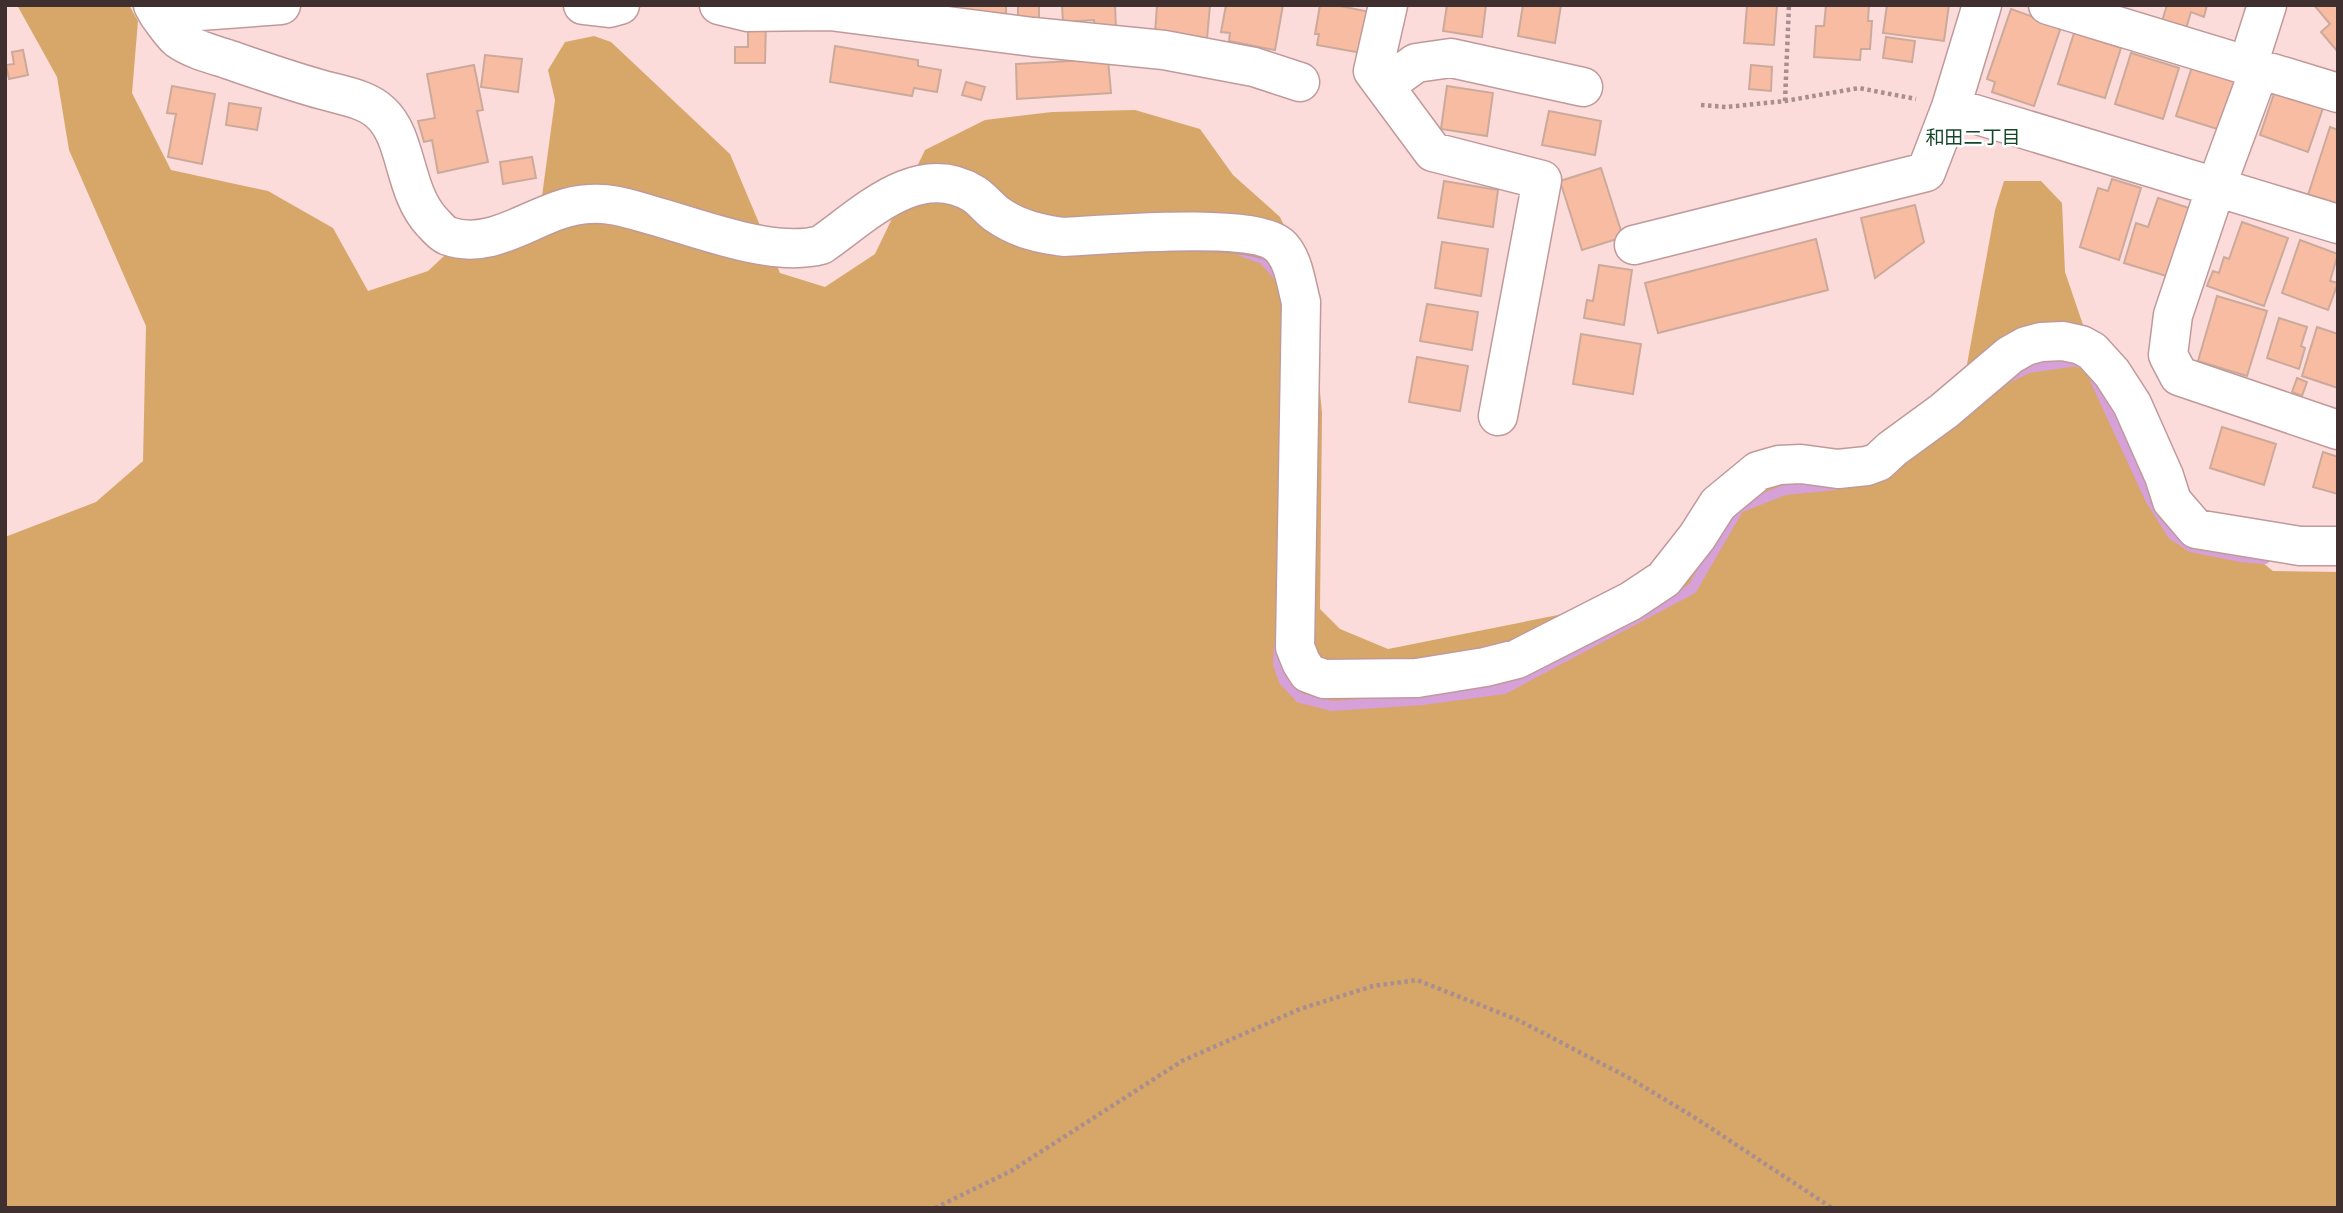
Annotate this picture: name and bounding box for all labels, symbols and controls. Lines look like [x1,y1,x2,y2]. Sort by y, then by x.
district label: 和田二丁目 [1925,126,2021,149]

